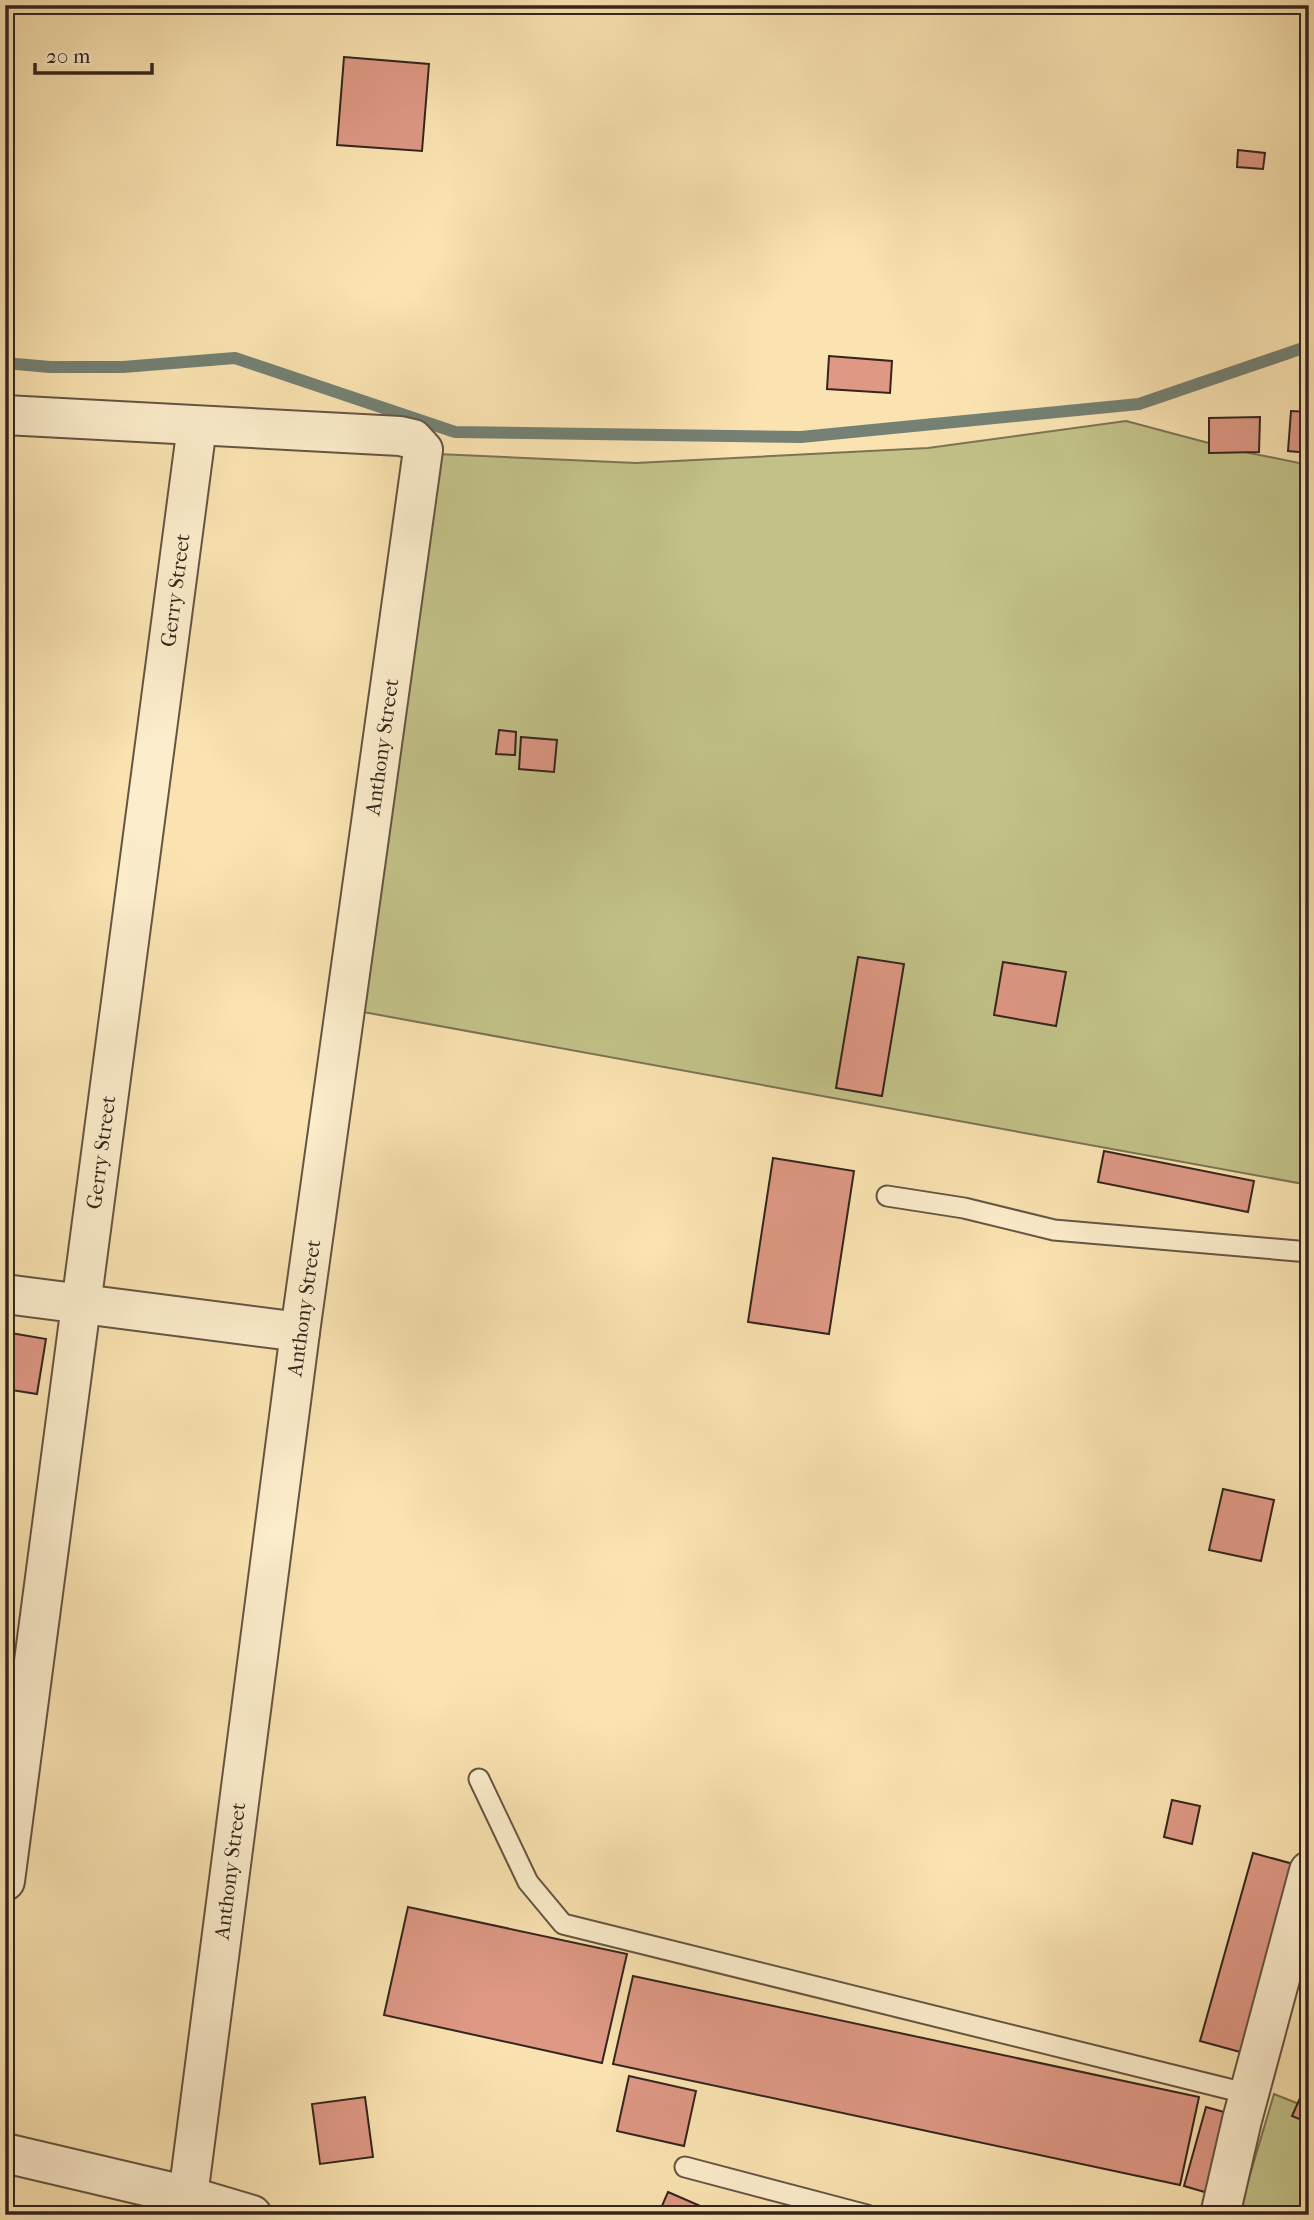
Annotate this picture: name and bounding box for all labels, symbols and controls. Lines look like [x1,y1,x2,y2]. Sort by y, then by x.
scale bar [35,32,152,76]
text: 20 m [46,44,91,68]
street label: Gerry Street [156,531,195,648]
street label: Anthony Street [360,677,404,818]
street label: Gerry Street [82,1094,121,1211]
street label: Anthony Street [282,1238,326,1379]
street label: Anthony Street [210,1801,250,1942]

